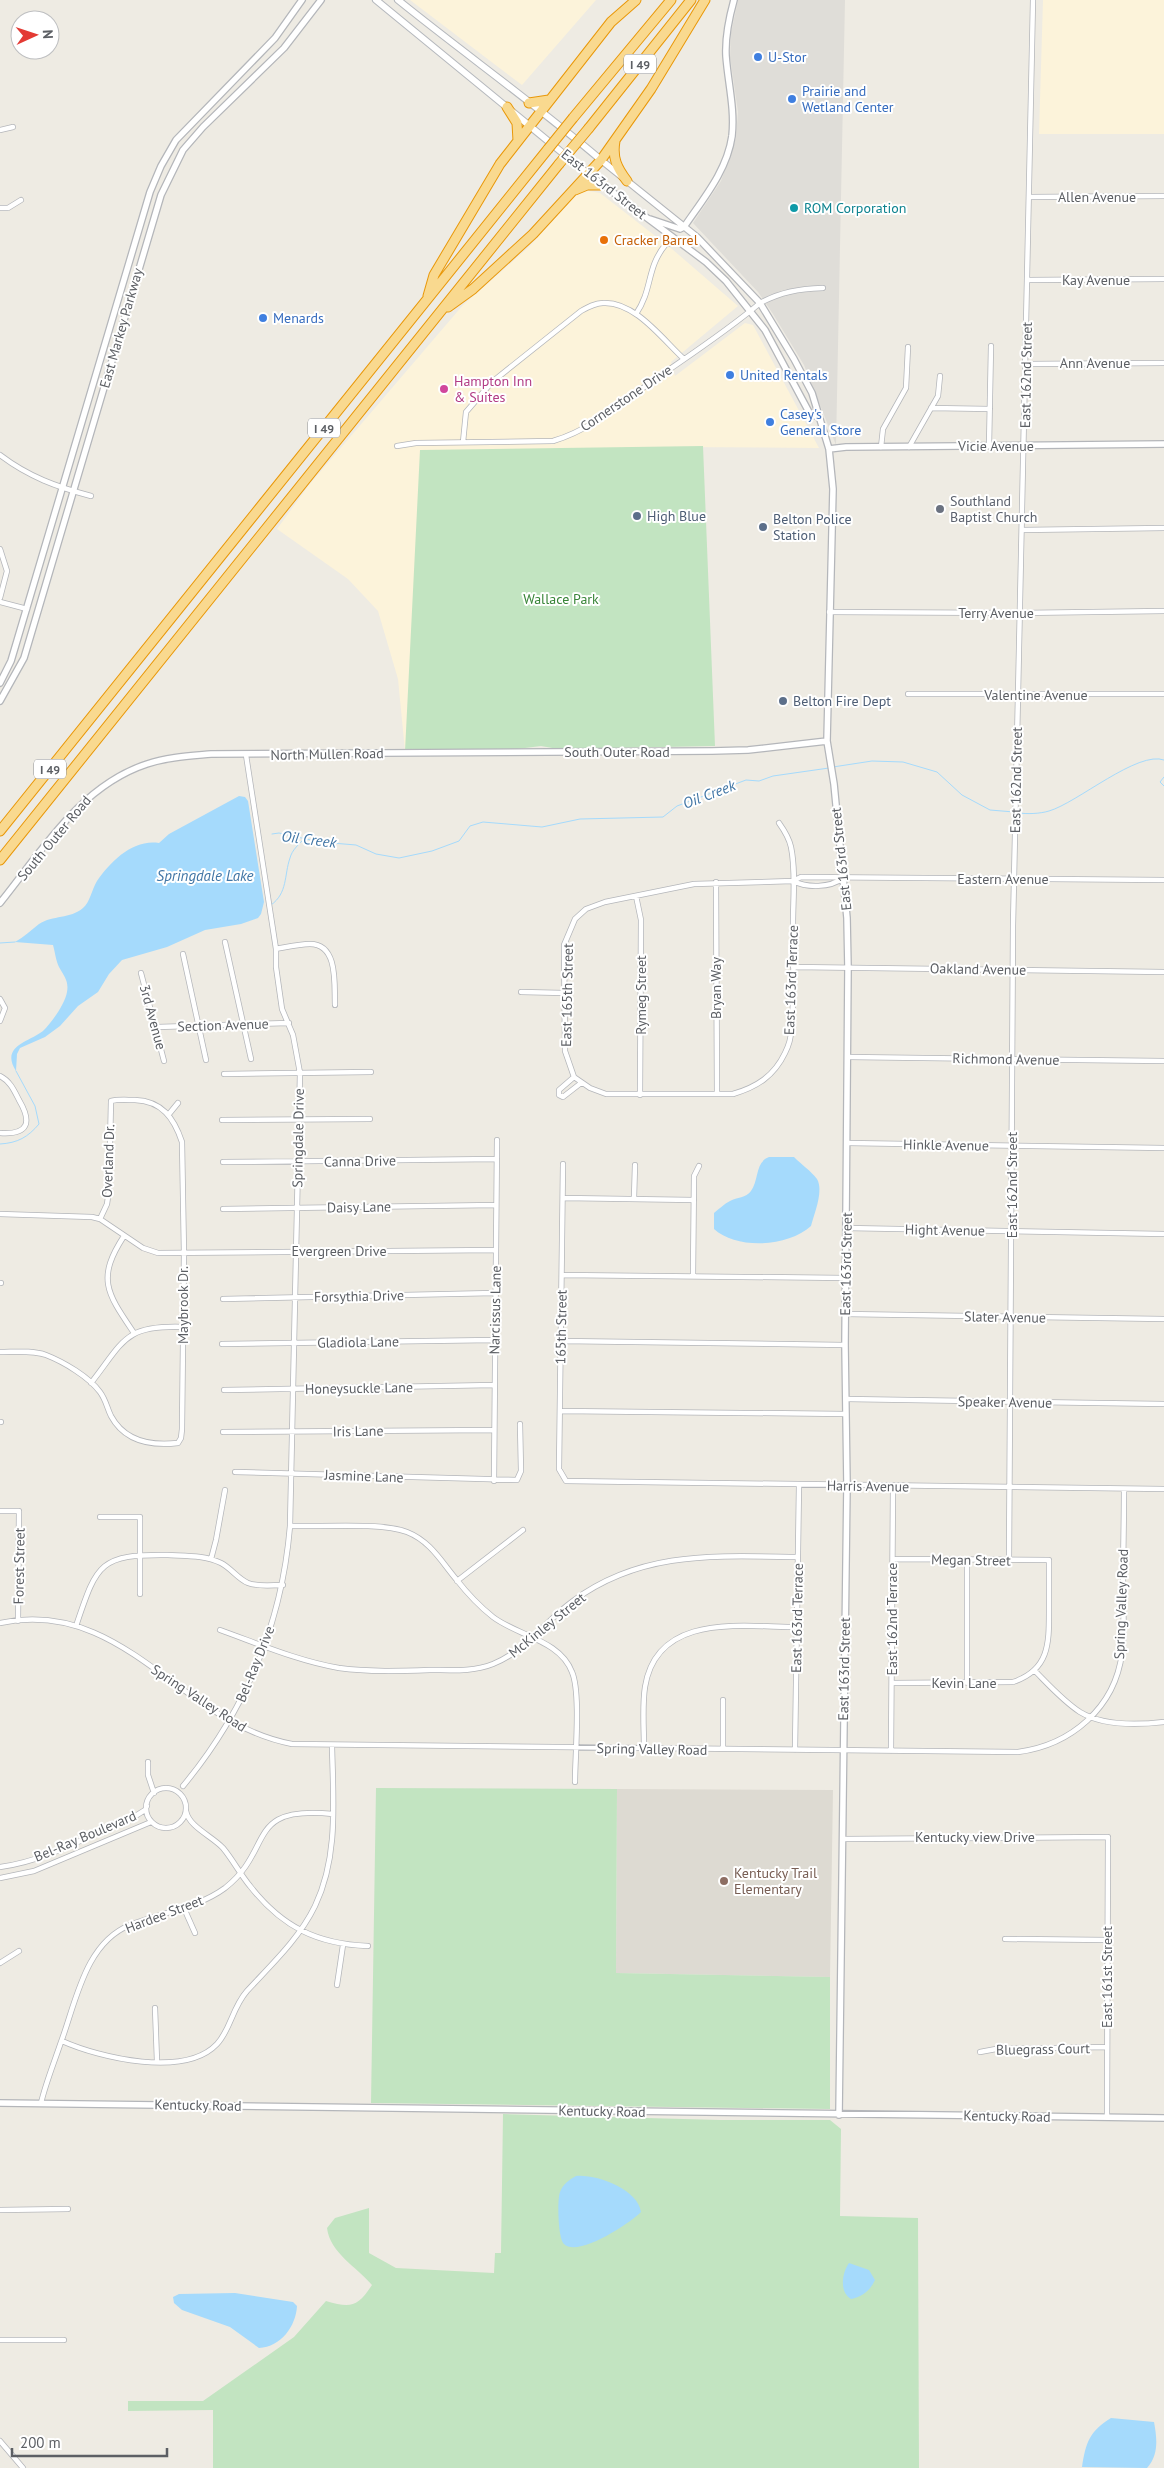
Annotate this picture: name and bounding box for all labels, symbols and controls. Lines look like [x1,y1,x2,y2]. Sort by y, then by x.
north arrow [10,10,60,60]
text: N [39,29,57,39]
place label: U-Stor [768,48,807,66]
marker: U-Stor [752,51,764,63]
road number: I 49 [624,54,656,74]
place label: Prairie and Wetland Center [802,82,894,116]
marker: Prairie and Wetland Center [786,93,798,105]
street label: East 163rd Street [558,145,651,223]
street label: Allen Avenue [1058,188,1136,206]
place label: ROM Corporation [804,199,906,217]
marker: ROM Corporation [788,202,800,214]
place label: Cracker Barrel [614,231,698,249]
marker: Cracker Barrel [598,234,610,246]
street label: East Markey Parkway [95,265,147,390]
street label: Kay Avenue [1062,271,1130,289]
place label: Menards [273,309,324,327]
marker: Menards [257,312,269,324]
street label: East 162nd Street [1016,321,1036,428]
street label: Ann Avenue [1060,354,1130,372]
street label: Cornerstone Drive [577,361,675,435]
place label: United Rentals [740,366,828,384]
marker: United Rentals [724,369,736,381]
place label: Hampton Inn & Suites [454,372,532,406]
marker: Hampton Inn & Suites [438,383,450,395]
place label: Casey's General Store [780,405,861,439]
marker: Casey's General Store [764,416,776,428]
road number: I 49 [308,418,340,438]
street label: Vicie Avenue [957,437,1034,455]
place label: Southland Baptist Church [950,492,1038,526]
marker: Southland Baptist Church [934,503,946,515]
place label: High Blue [647,507,706,525]
marker: High Blue [631,510,643,522]
place label: Belton Police Station [773,510,852,544]
marker: Belton Police Station [757,521,769,533]
park label: Wallace Park [523,590,599,608]
street label: Terry Avenue [958,604,1034,622]
street label: Valentine Avenue [983,686,1088,704]
place label: Belton Fire Dept [793,692,891,710]
marker: Belton Fire Dept [777,695,789,707]
street label: East 162nd Street [1006,726,1026,833]
street label: South Outer Road [564,743,670,761]
street label: North Mullen Road [270,744,384,764]
road number: I 49 [34,760,66,779]
water label: Oil Creek [680,775,739,813]
street label: South Outer Road [13,792,95,884]
street label: East 163rd Street [827,806,855,911]
water label: Oil Creek [281,826,339,852]
water label: Springdale Lake [157,866,253,885]
street label: Eastern Avenue [957,870,1049,888]
street label: East 163rd Terrace [780,925,802,1035]
street label: East 165th Street [557,943,577,1047]
street label: Rymeg Street [632,955,650,1035]
street label: Bryan Way [707,957,725,1019]
street label: Oakland Avenue [930,959,1026,979]
street label: 3rd Avenue [136,982,170,1052]
street label: Section Avenue [177,1014,269,1036]
street label: Richmond Avenue [952,1049,1060,1069]
street label: Springdale Drive [288,1088,308,1188]
street label: Overland Dr. [98,1124,118,1198]
street label: East 162nd Street [1003,1132,1021,1238]
street label: Hinkle Avenue [903,1135,989,1155]
street label: Canna Drive [324,1151,396,1171]
street label: Daisy Lane [327,1197,391,1217]
street label: East 163rd Street [836,1212,856,1316]
street label: Hight Avenue [905,1220,985,1240]
street label: Evergreen Drive [291,1242,387,1260]
street label: Narcissus Lane [485,1265,505,1355]
street label: Maybrook Dr. [174,1266,192,1344]
street label: Forsythia Drive [314,1286,404,1306]
street label: 165th Street [551,1289,571,1365]
street label: Slater Avenue [964,1307,1046,1327]
street label: Gladiola Lane [317,1332,399,1352]
street label: Honeysuckle Lane [305,1378,413,1398]
street label: Speaker Avenue [958,1392,1052,1412]
street label: Iris Lane [332,1422,384,1440]
street label: Jasmine Lane [323,1466,404,1486]
street label: Harris Avenue [827,1476,909,1496]
street label: Forest Street [9,1527,29,1605]
street label: Spring Valley Road [1110,1548,1132,1660]
street label: Megan Street [931,1550,1011,1570]
street label: East 163rd Terrace [787,1563,807,1673]
street label: East 162nd Terrace [883,1563,901,1675]
street label: McKinley Street [505,1588,589,1661]
street label: East 163rd Street [834,1617,854,1721]
street label: Bel-Ray Drive [232,1623,278,1705]
street label: Spring Valley Road [148,1660,250,1736]
street label: Kevin Lane [931,1674,997,1692]
street label: Spring Valley Road [597,1739,707,1759]
street label: Bel-Ray Boulevard [31,1806,139,1866]
street label: Kentucky view Drive [915,1828,1035,1846]
place label: Kentucky Trail Elementary [734,1864,817,1898]
marker: Kentucky Trail Elementary [718,1875,730,1887]
street label: Hardee Street [122,1891,206,1937]
street label: East 161st Street [1098,1926,1116,2028]
street label: Bluegrass Court [996,2039,1090,2059]
street label: Kentucky Road [154,2095,242,2115]
street label: Kentucky Road [558,2101,646,2121]
street label: Kentucky Road [963,2106,1051,2126]
scale bar [12,2426,168,2458]
text: 200 m [20,2433,61,2452]

